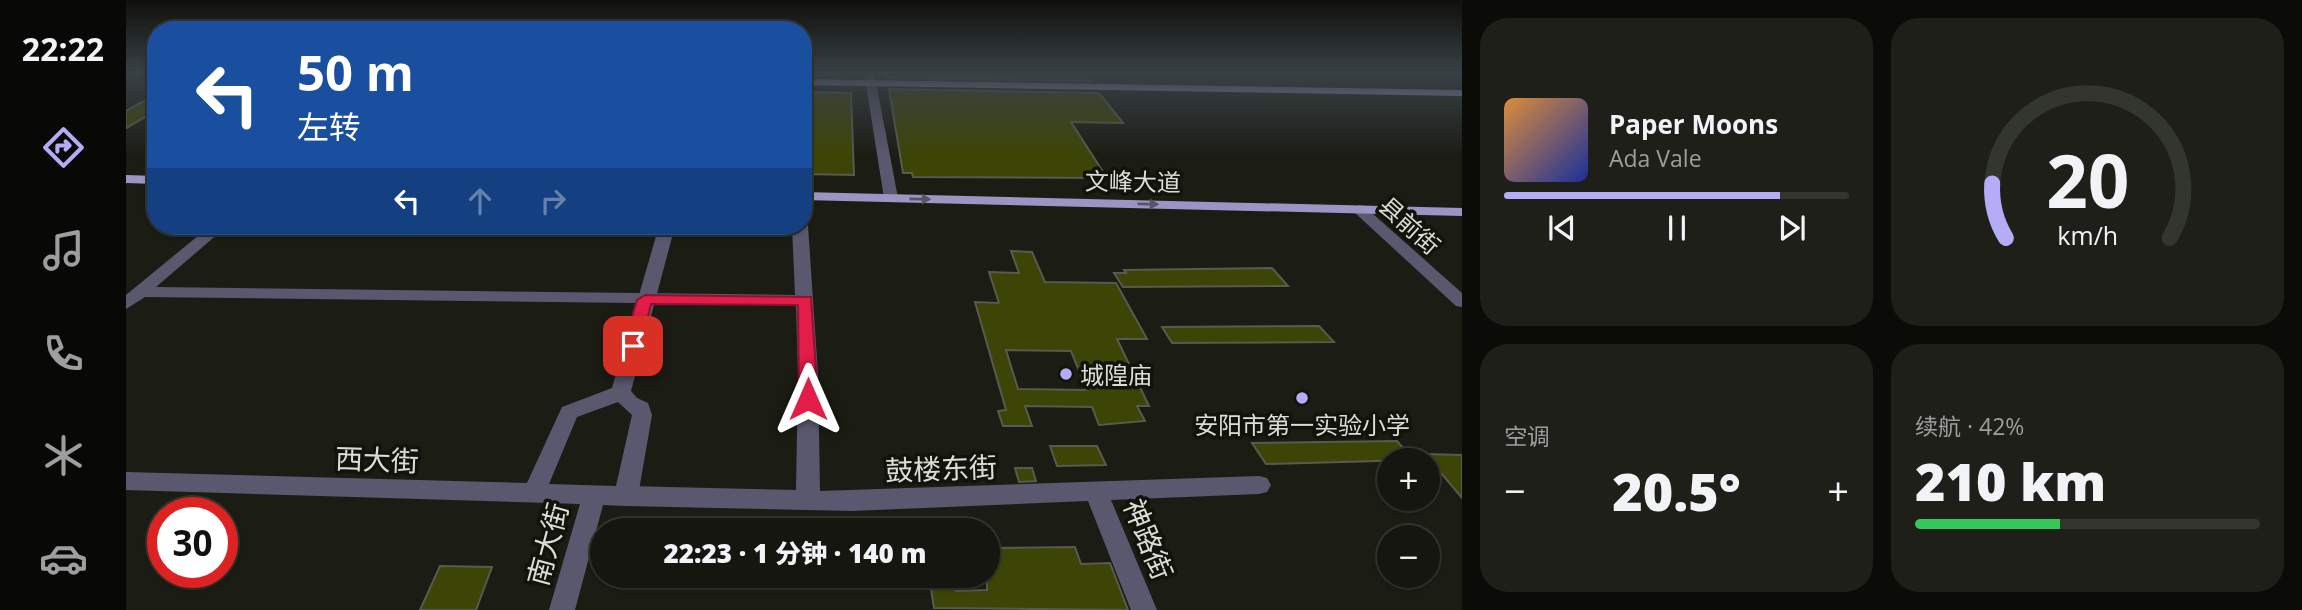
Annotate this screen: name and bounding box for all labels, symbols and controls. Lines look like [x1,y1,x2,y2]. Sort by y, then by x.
text: 22:22 [22,27,104,70]
text: 50 m [297,39,414,105]
icon: left [182,49,273,140]
text: 左转 [297,105,361,148]
text: Paper Moons [1609,106,1778,142]
icon: directions [39,123,88,172]
text: 20 [2046,131,2129,230]
text: Ada Vale [1609,142,1702,174]
street label: 文峰大道 [1085,164,1181,198]
icon: left [388,182,426,220]
icon: ahead [461,182,499,220]
icon: right [534,182,572,220]
street label: 县前街 [1372,189,1448,261]
one-way arrow [910,193,932,205]
one-way arrow [1137,199,1159,210]
icon: previous [1543,209,1581,247]
icon: pause [1658,209,1696,247]
icon: next [1773,209,1811,247]
text: km/h [2057,218,2118,252]
icon: music [39,226,88,275]
pin [603,316,663,376]
icon: arrive [614,327,652,365]
icon: phone [39,329,88,378]
place label: 城隍庙 [1080,358,1152,391]
position arrow [771,362,845,436]
marker: 城隍庙 [1058,366,1074,382]
marker: 安阳市第一实验小学 [1294,390,1310,406]
place label: 安阳市第一实验小学 [1194,408,1410,441]
text: 续航 · 42% [1915,410,2024,442]
text: 空调 [1504,420,1550,452]
icon: climate [39,431,88,480]
street label: 西大街 [334,439,420,479]
text: 210 km [1915,445,2106,516]
street label: 鼓楼东街 [884,447,998,489]
map controls [1377,448,1440,588]
button: + [1377,448,1440,511]
text: 20.5° [1612,455,1741,526]
text: − [1504,464,1526,516]
text: + [1827,464,1849,516]
street label: 神路街 [1116,493,1182,585]
speed limit sign: 30 [147,497,238,588]
street label: 南大街 [518,499,576,589]
button: − [1377,525,1440,588]
icon: car [39,534,88,583]
text: 22:23 · 1 分钟 · 140 m [664,535,926,571]

